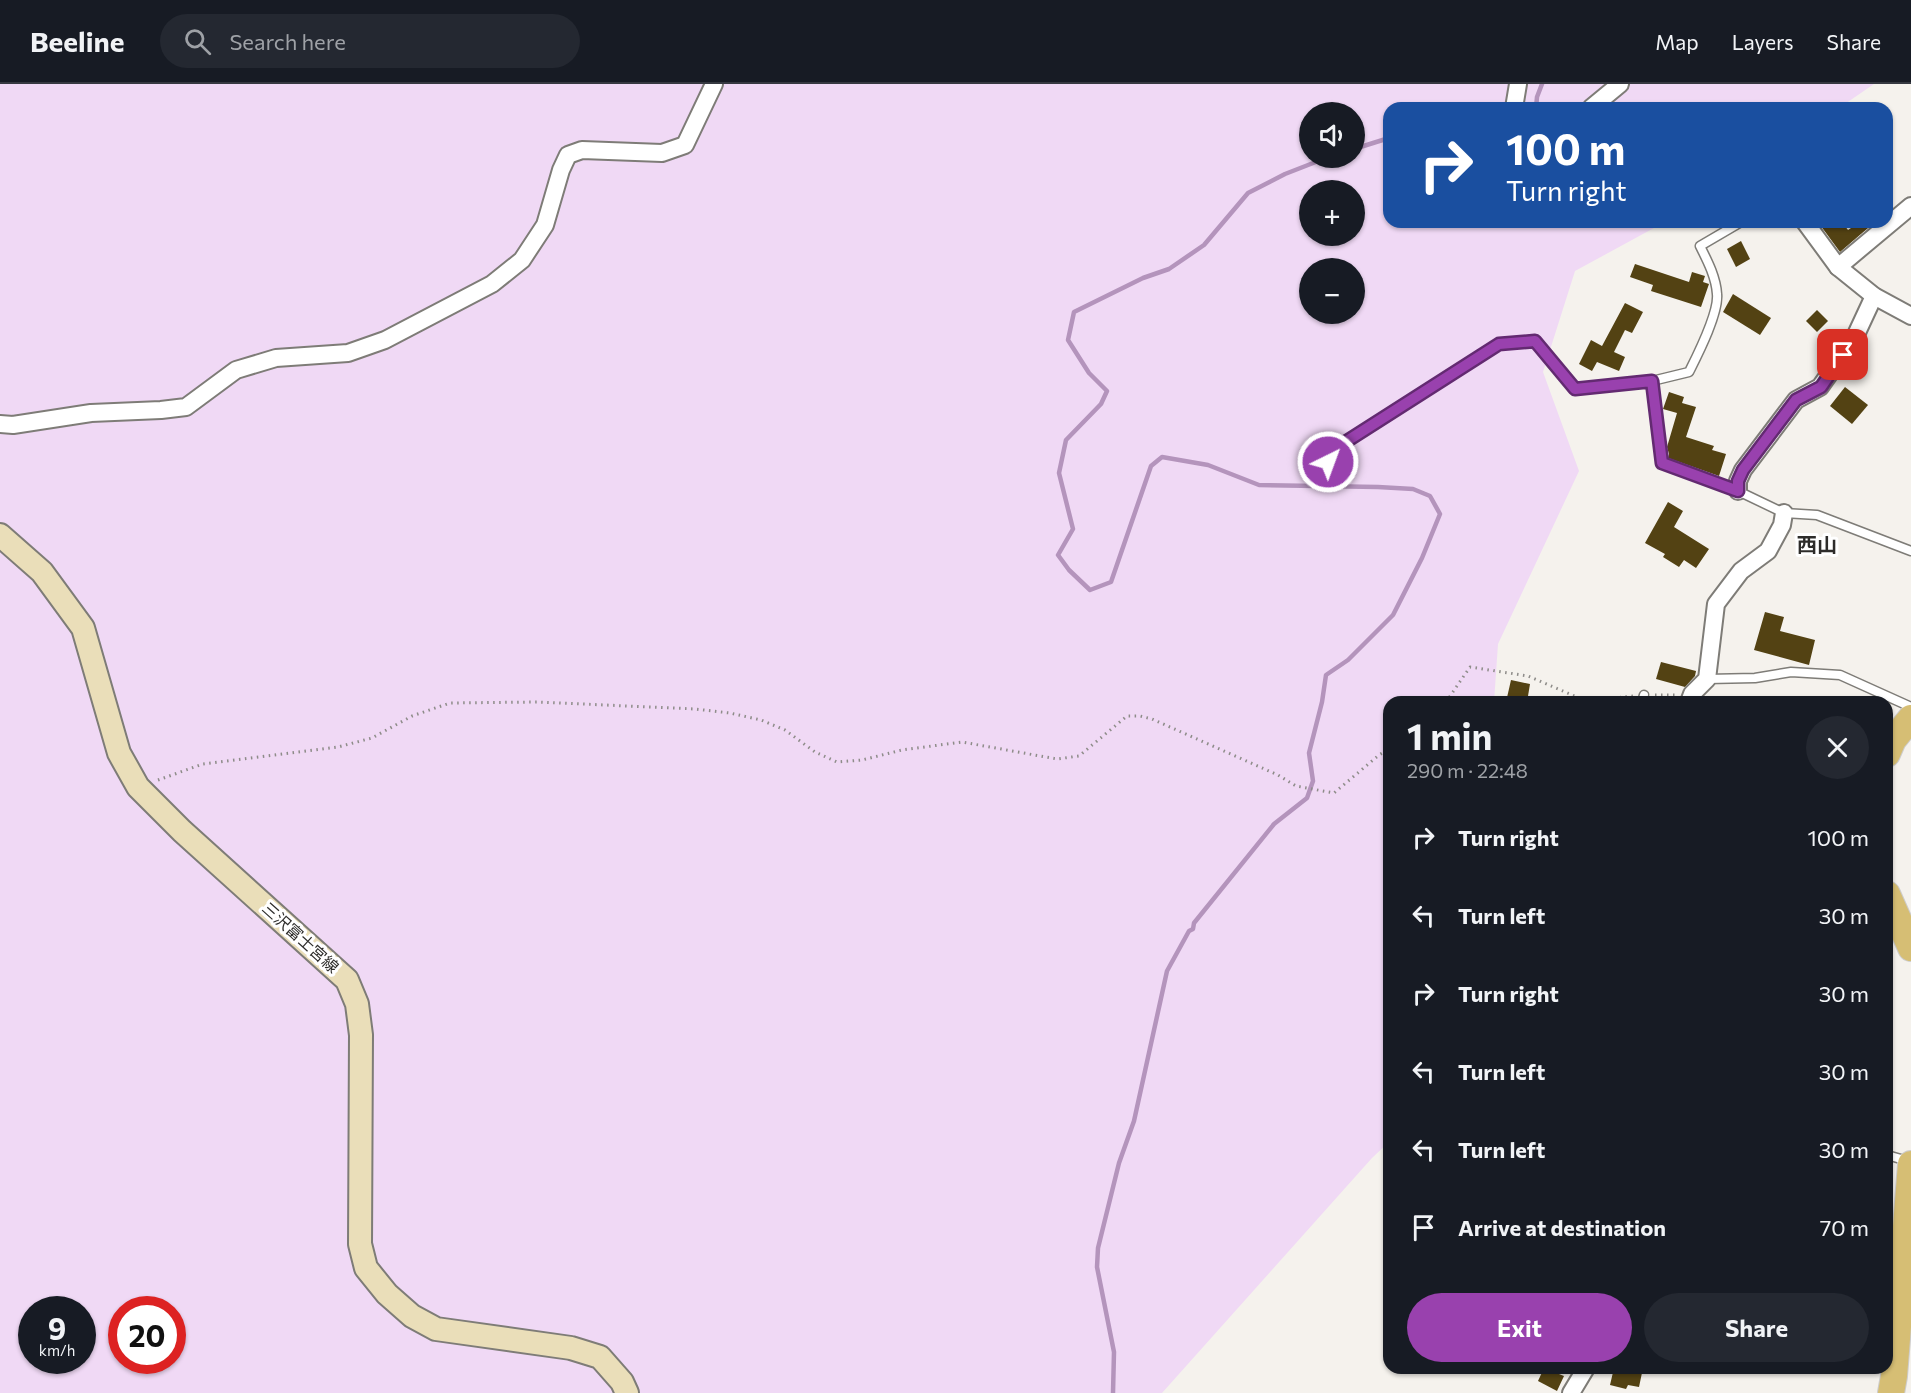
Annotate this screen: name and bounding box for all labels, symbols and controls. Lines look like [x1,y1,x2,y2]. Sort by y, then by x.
search box [160,14,580,68]
text: Beeline [30,24,124,58]
icon: search [181,25,214,58]
text: Search here [229,28,346,55]
text: Map [1655,29,1699,54]
text: Layers [1732,29,1794,54]
text: Share [1827,29,1881,54]
map controls [1299,102,1365,324]
button: sound [1299,102,1365,168]
text: 100 m [1506,122,1626,174]
icon: right [1407,126,1485,204]
text: Turn right [1506,174,1626,207]
button: + [1299,180,1365,246]
button: − [1299,258,1365,324]
pin [1817,329,1868,380]
icon: arrive [1826,338,1859,371]
position arrow [1296,430,1360,494]
district label: 西山 [1797,532,1837,556]
text: 1 min [1407,713,1492,757]
button: close [1806,716,1869,779]
text: 290 m · 22:48 [1407,758,1528,782]
icon: right [1407,821,1440,854]
text: Turn right [1458,824,1559,851]
text: 100 m [1807,824,1869,851]
street label: 三沢富士宮線 [259,898,343,976]
icon: left [1407,899,1440,932]
text: Turn left [1458,902,1545,929]
text: 30 m [1819,902,1869,929]
icon: right [1407,977,1440,1010]
text: Turn right [1458,980,1559,1007]
text: 30 m [1819,980,1869,1007]
icon: left [1407,1055,1440,1088]
text: Turn left [1458,1058,1545,1085]
text: 30 m [1819,1058,1869,1085]
icon: left [1407,1133,1440,1166]
text: Turn left [1458,1136,1545,1163]
text: 30 m [1819,1136,1869,1163]
icon: arrive [1407,1211,1440,1244]
text: Arrive at destination [1458,1214,1666,1241]
text: 70 m [1820,1214,1869,1241]
button: Exit [1407,1293,1632,1362]
button: Share [1644,1293,1869,1362]
speed limit sign: 20 [108,1296,186,1374]
text: 9 [48,1309,66,1346]
text: km/h [39,1341,75,1359]

